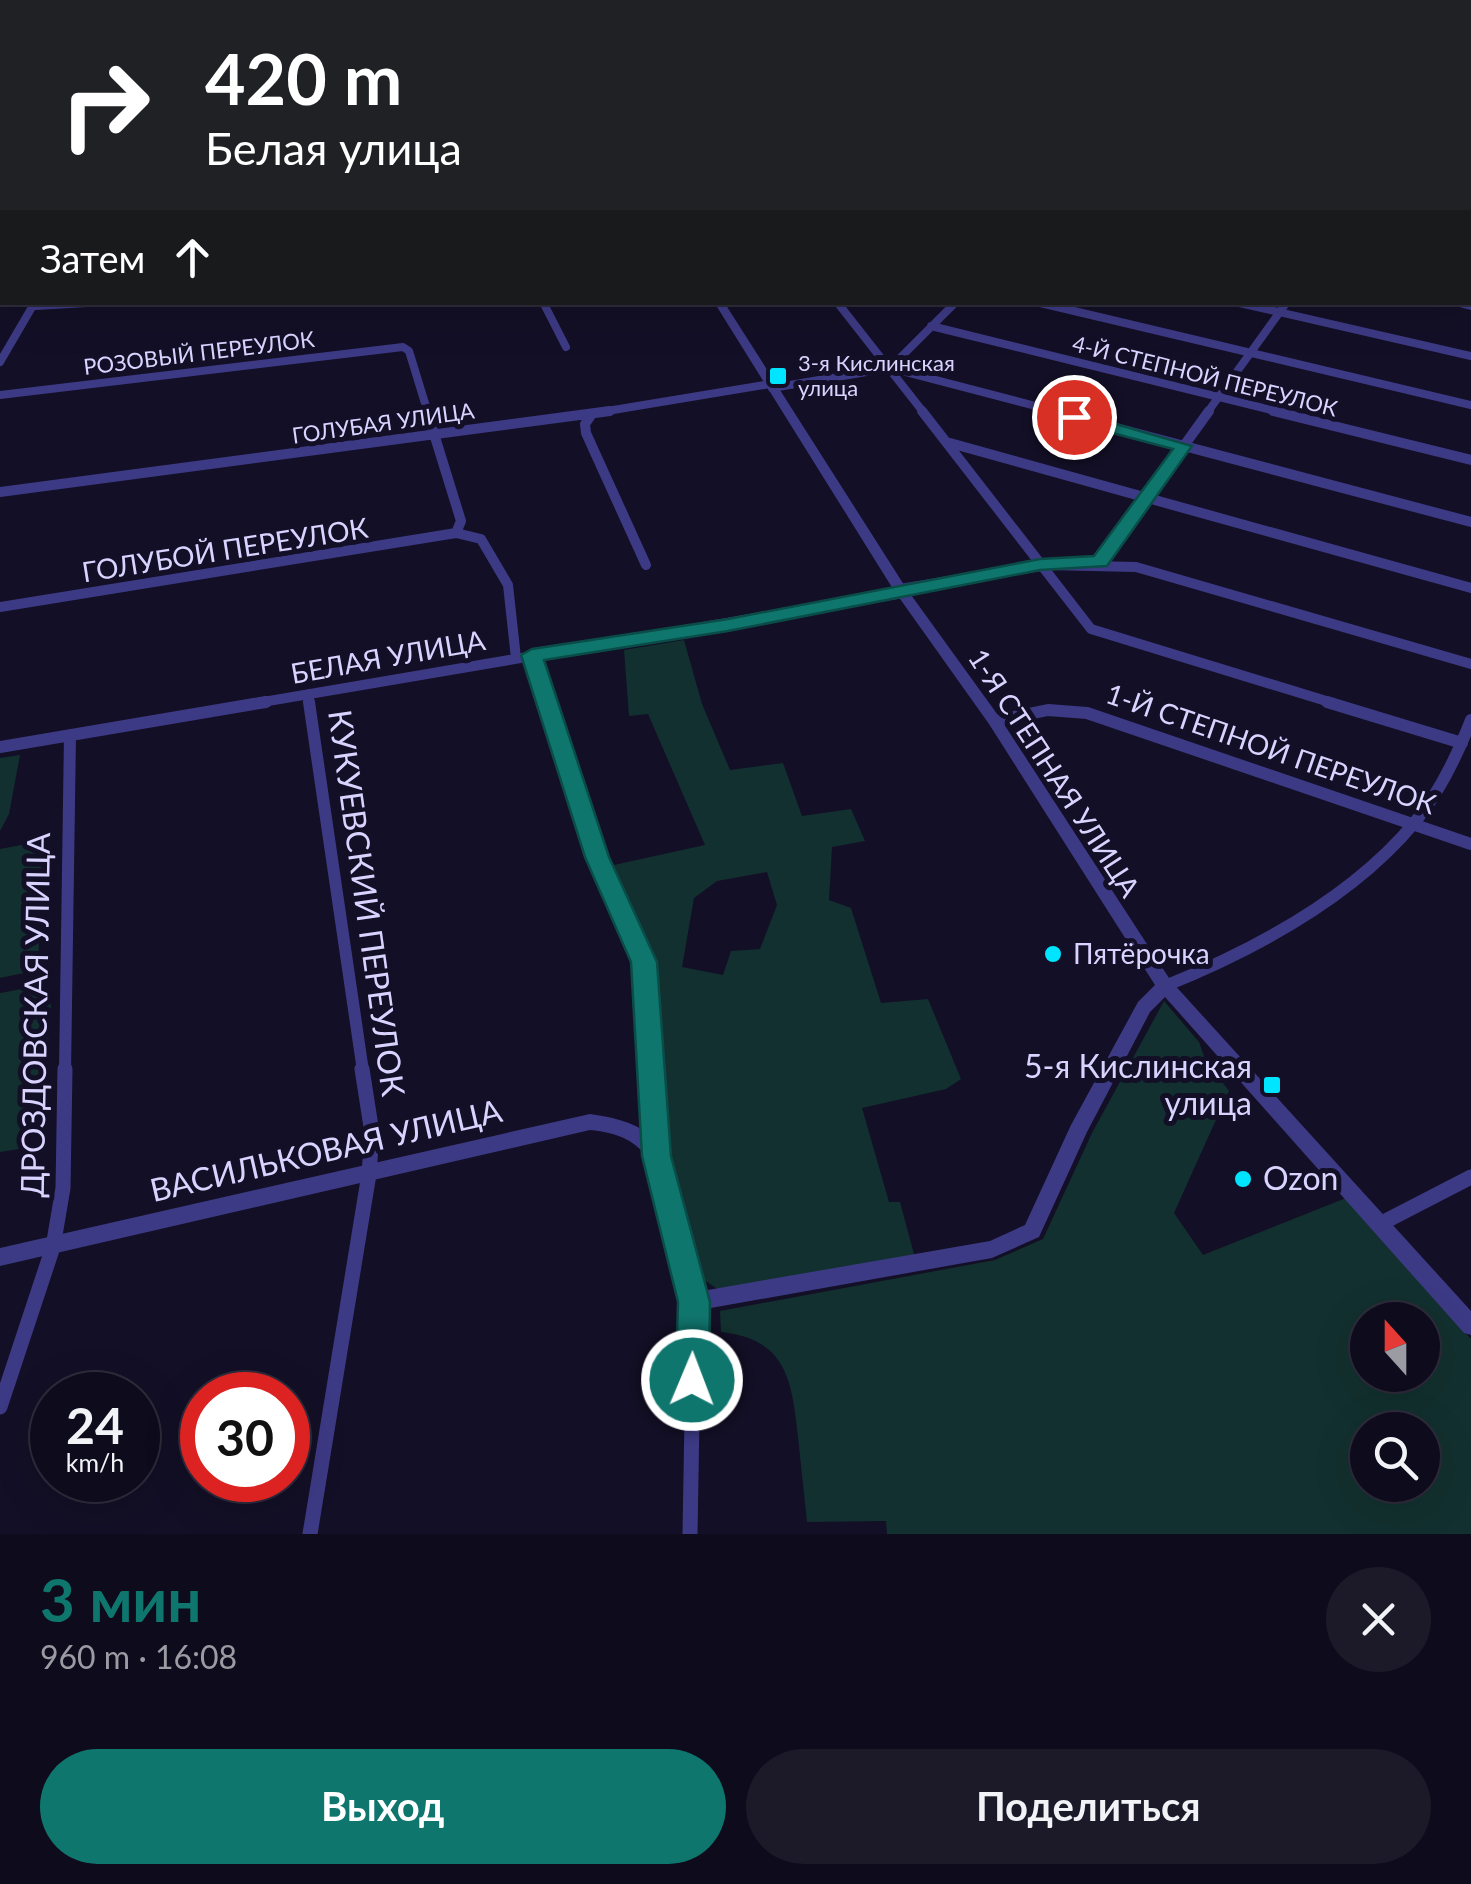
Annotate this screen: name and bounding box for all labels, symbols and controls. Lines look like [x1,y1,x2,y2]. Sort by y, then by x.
text: 420 m [205,36,402,120]
icon: right [40,40,170,170]
text: Белая улица [205,121,462,175]
icon: ahead [165,230,220,285]
text: Затем [40,235,145,281]
street label: РОЗОВЫЙ ПЕРЕУЛОК [82,325,316,380]
street label: 4-Й СТЕПНОЙ ПЕРЕУЛОК [1070,329,1341,422]
place label: 3-я Кислинская улица [798,349,955,401]
marker: 3-я Кислинская улица [767,365,789,387]
pin [1032,375,1117,460]
icon: arrive [1047,390,1102,445]
street label: ГОЛУБАЯ УЛИЦА [290,396,476,449]
street label: ГОЛУБОЙ ПЕРЕУЛОК [79,510,371,588]
street label: БЕЛАЯ УЛИЦА [288,622,488,690]
street label: 1-Я СТЕПНАЯ УЛИЦА [962,642,1148,903]
street label: 1-Й СТЕПНОЙ ПЕРЕУЛОК [1102,676,1441,821]
street label: КУКУЕВСКИЙ ПЕРЕУЛОК [321,707,414,1099]
street label: ДРОЗДОВСКАЯ УЛИЦА [12,832,57,1198]
place label: Пятёрочка [1073,936,1210,970]
marker: Пятёрочка [1042,943,1064,965]
place label: 5-я Кислинская улица [1024,1046,1252,1122]
marker: 5-я Кислинская улица [1261,1074,1283,1096]
street label: ВАСИЛЬКОВАЯ УЛИЦА [146,1090,506,1209]
place label: Ozon [1263,1158,1338,1197]
marker: Ozon [1232,1168,1254,1190]
north arrow [1350,1302,1440,1392]
map controls [1350,1302,1440,1502]
position arrow [640,1328,744,1432]
speed limit sign: 30 [180,1372,310,1502]
text: 24 [66,1395,124,1455]
button: search [1350,1412,1440,1502]
text: km/h [66,1447,124,1477]
text: 3 мин [40,1563,202,1635]
button: close [1326,1567,1431,1672]
text: 960 m · 16:08 [40,1637,237,1676]
button: Выход [40,1749,726,1864]
button: Поделиться [746,1749,1431,1864]

